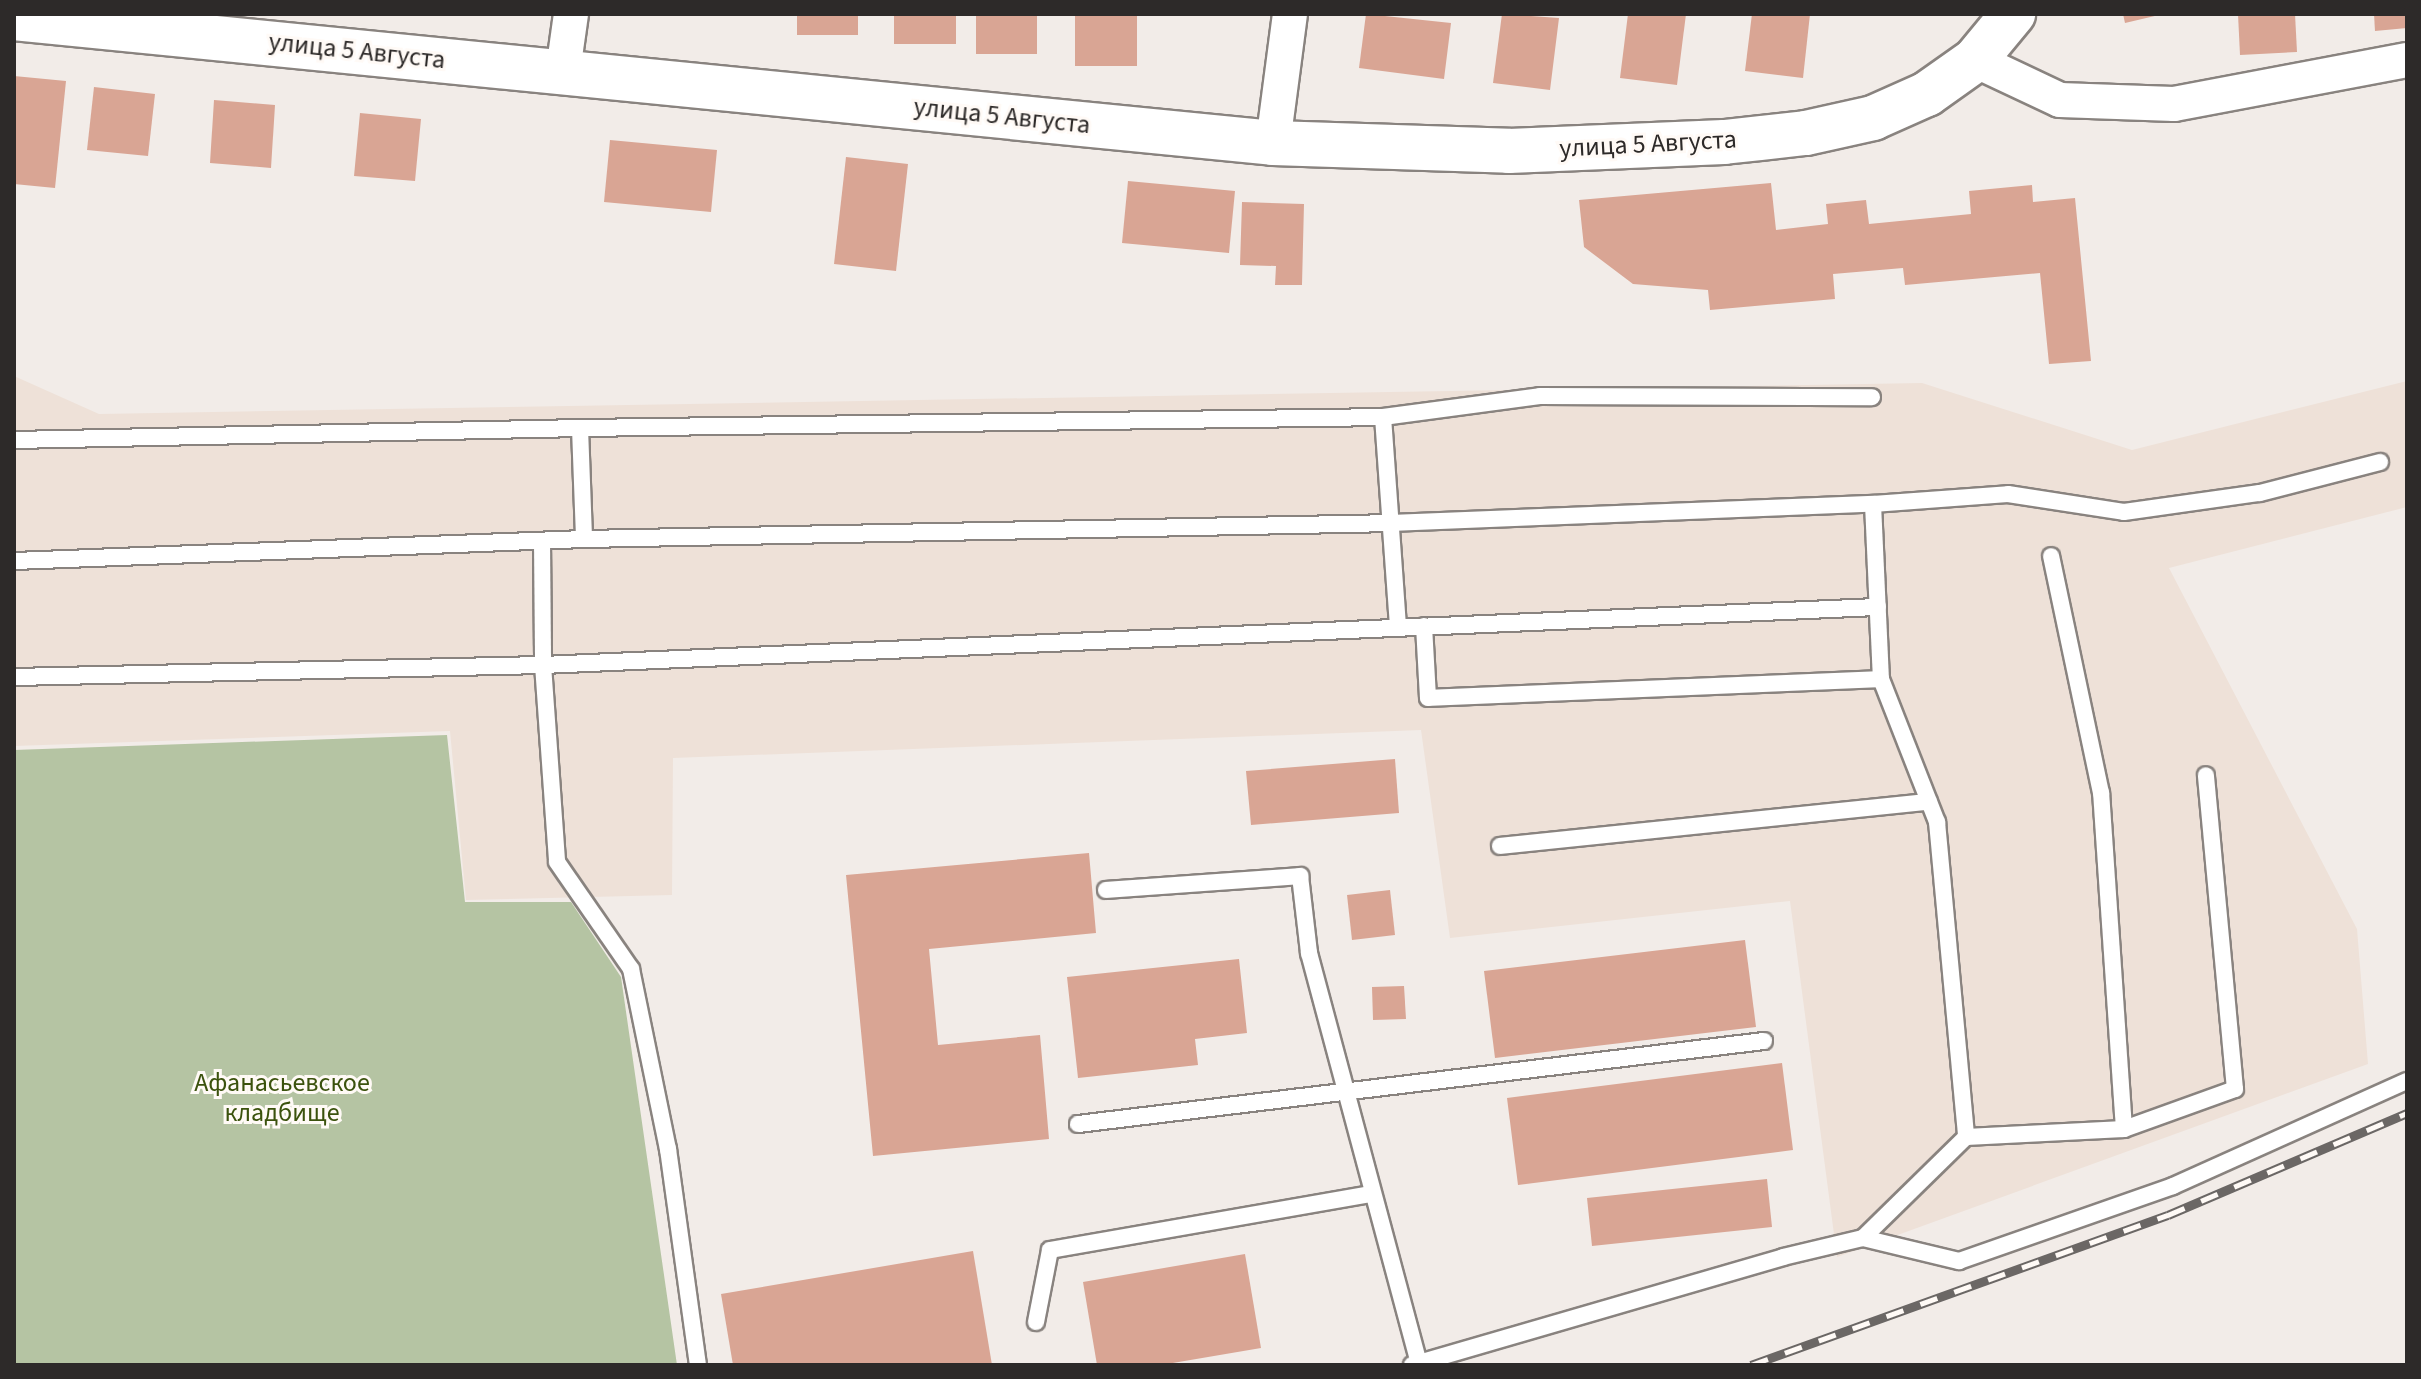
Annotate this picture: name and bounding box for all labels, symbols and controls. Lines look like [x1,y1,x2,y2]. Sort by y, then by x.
street label: улица 5 Августа [267,26,447,76]
street label: улица 5 Августа [912,91,1092,141]
street label: улица 5 Августа [1559,124,1737,164]
park label: Афанасьевское кладбище [194,1067,370,1128]

